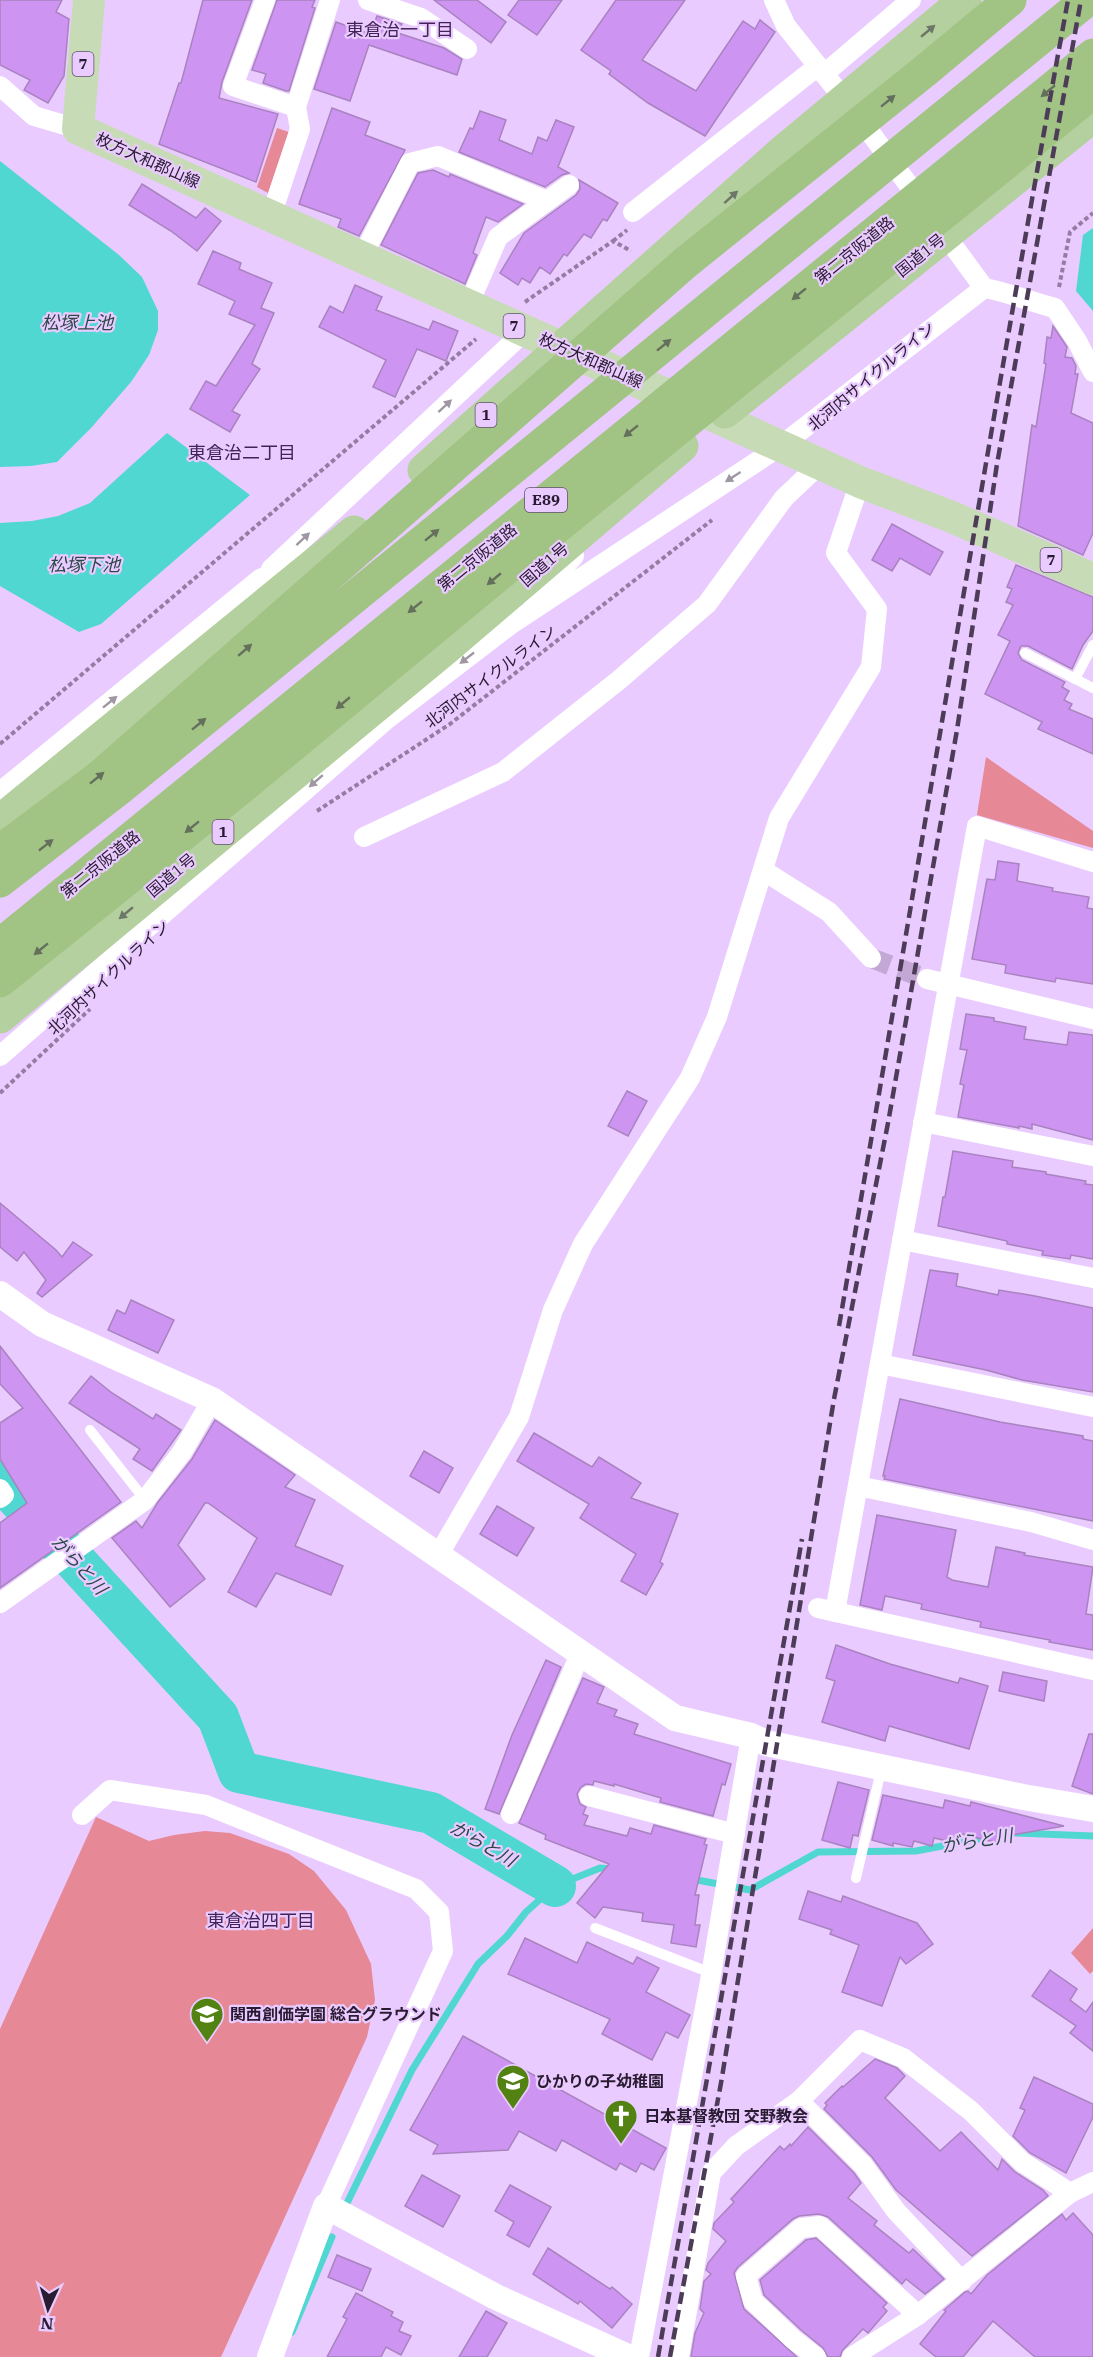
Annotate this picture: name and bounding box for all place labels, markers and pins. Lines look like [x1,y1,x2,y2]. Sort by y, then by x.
school or university icon: 関西創価学園 総合グラウンド [189,1996,225,2043]
place label: 関西創価学園 総合グラウンド [230,2004,442,2024]
school or university icon: ひかりの子幼稚園 [495,2063,531,2110]
place label: ひかりの子幼稚園 [536,2071,664,2091]
church icon: 日本基督教団 交野教会 [603,2098,639,2145]
place label: 日本基督教団 交野教会 [644,2106,808,2126]

